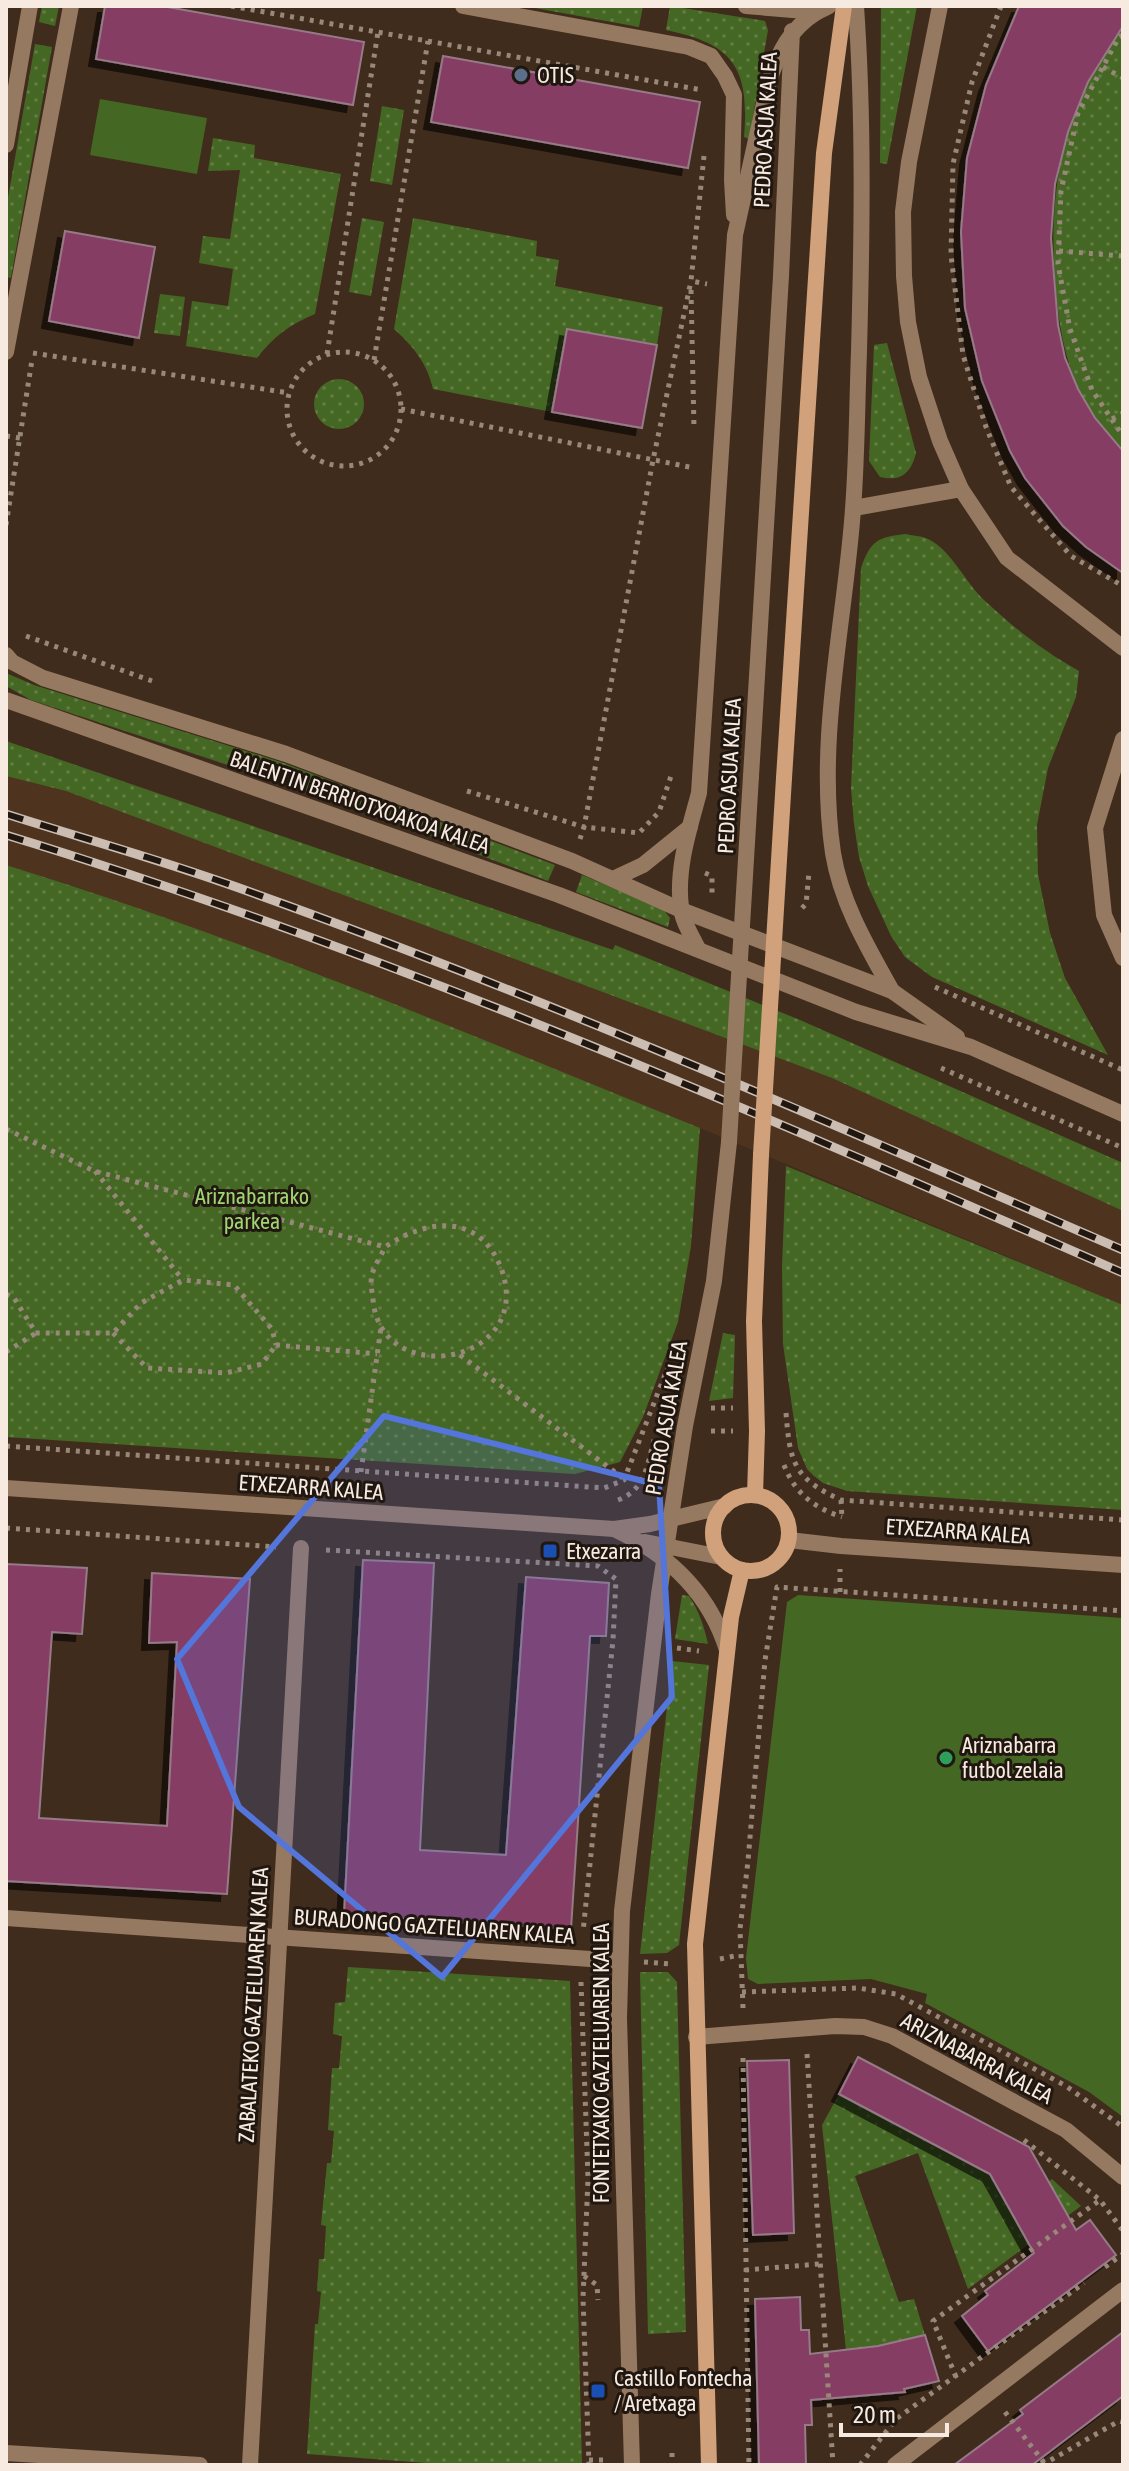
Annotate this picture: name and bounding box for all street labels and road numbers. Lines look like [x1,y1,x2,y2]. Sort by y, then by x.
street label: PEDRO ASUA KALEA [748,51,782,209]
street label: PEDRO ASUA KALEA [712,697,746,855]
street label: BALENTIN BERRIOTXOAKOA KALEA [227,745,494,859]
street label: PEDRO ASUA KALEA [640,1339,692,1497]
street label: ETXEZARRA KALEA [238,1469,384,1505]
street label: ETXEZARRA KALEA [885,1513,1031,1549]
street label: ZABALATEKO GAZTELUAREN KALEA [233,1867,273,2143]
street label: BURADONGO GAZTELUAREN KALEA [293,1903,575,1949]
street label: FONTETXAKO GAZTELUAREN KALEA [588,1923,614,2203]
street label: ARIZNABARRA KALEA [897,2007,1058,2109]

